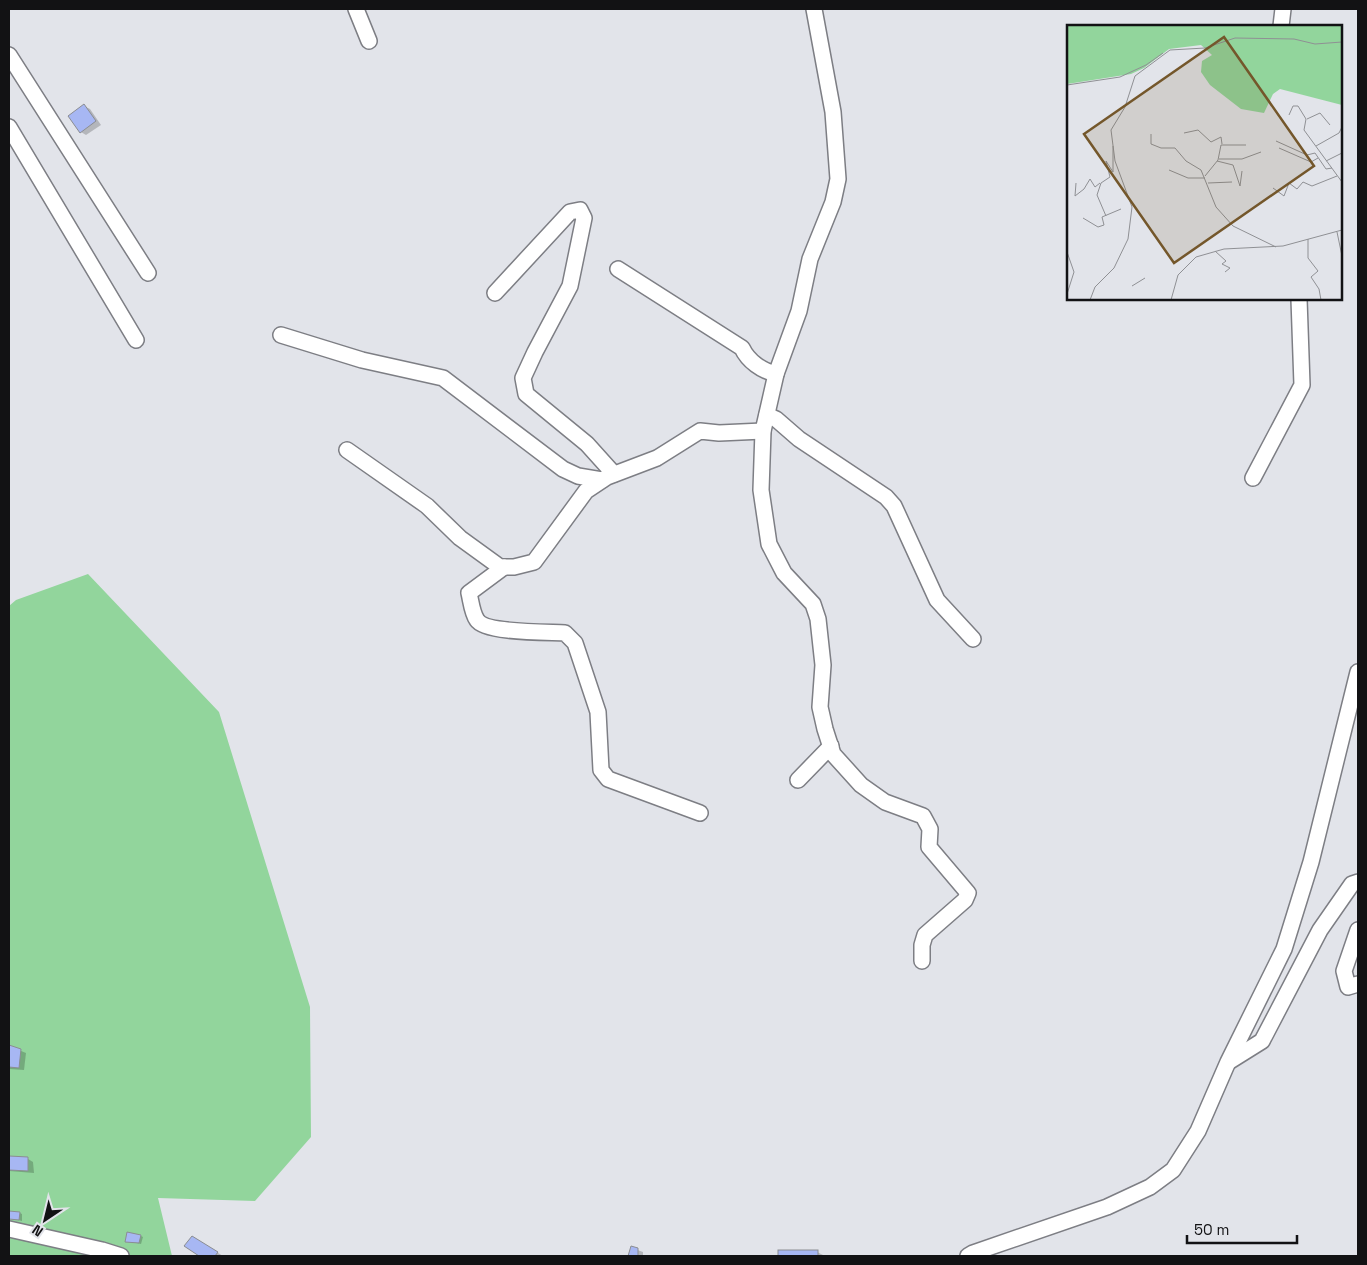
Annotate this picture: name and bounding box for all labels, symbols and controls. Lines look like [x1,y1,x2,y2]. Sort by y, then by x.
inset map [1067,25,1342,300]
north arrow [20,1195,70,1245]
scale bar [1187,1212,1297,1244]
text: 50 m [1194,1220,1229,1239]
text: N [29,1221,47,1241]

